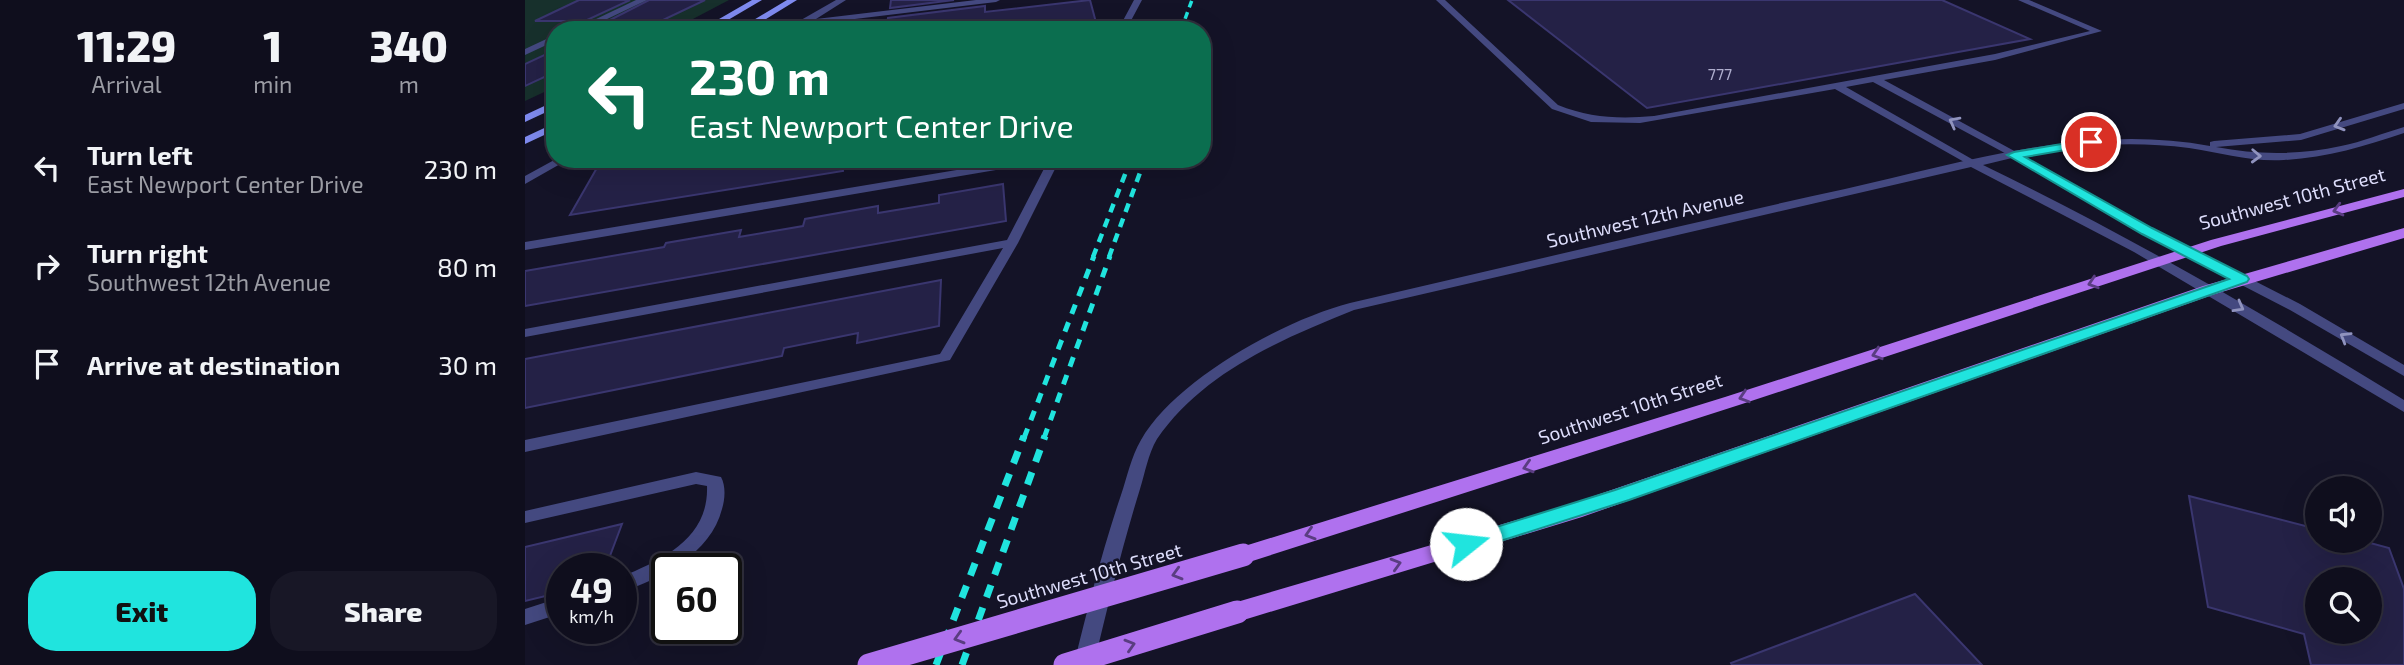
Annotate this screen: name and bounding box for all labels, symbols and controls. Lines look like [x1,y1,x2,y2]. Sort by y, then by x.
text: 11:29 [77,20,176,70]
text: 1 [263,20,282,70]
text: 340 [369,20,448,70]
text: 230 m [689,46,830,105]
icon: left [574,49,665,140]
house number: 777 [1708,64,1732,83]
text: Arrival [92,70,162,98]
text: min [253,70,292,98]
text: m [399,70,419,98]
text: East Newport Center Drive [689,106,1074,144]
pin [2061,112,2121,172]
one-way arrow [1949,117,1961,130]
one-way arrow [2333,117,2345,132]
icon: arrive [2072,123,2110,161]
text: Turn left [87,139,193,170]
icon: left [28,149,66,187]
one-way arrow [2250,149,2261,164]
text: 230 m [424,153,497,184]
street label: Southwest 10th Street [2196,162,2388,234]
text: East Newport Center Drive [87,170,364,198]
street label: Southwest 12th Avenue [1544,184,1746,252]
one-way arrow [2332,202,2344,216]
text: Turn right [87,237,208,268]
icon: right [28,247,66,285]
text: 80 m [437,251,497,282]
text: Southwest 12th Avenue [87,268,331,296]
one-way arrow [2088,275,2100,290]
one-way arrow [2232,299,2245,312]
one-way arrow [2340,332,2353,345]
icon: arrive [28,345,66,383]
one-way arrow [1871,346,1884,360]
text: Arrive at destination [87,349,340,380]
text: 30 m [438,349,497,380]
street label: Southwest 10th Street [1535,367,1725,449]
one-way arrow [1739,389,1751,404]
one-way arrow [1522,458,1534,473]
map controls [2305,476,2382,644]
button: sound [2305,476,2382,553]
position arrow [1429,507,1503,581]
one-way arrow [1305,526,1317,540]
street label: Southwest 10th Street [994,538,1184,612]
speed limit sign: 60 [651,553,742,644]
one-way arrow [1390,558,1402,573]
one-way arrow [1172,566,1184,580]
button: search [2305,567,2382,644]
text: 49 [570,568,613,610]
button: Exit [28,571,256,651]
button: Share [270,571,497,651]
text: km/h [569,605,614,627]
one-way arrow [953,630,965,645]
one-way arrow [1124,638,1136,653]

